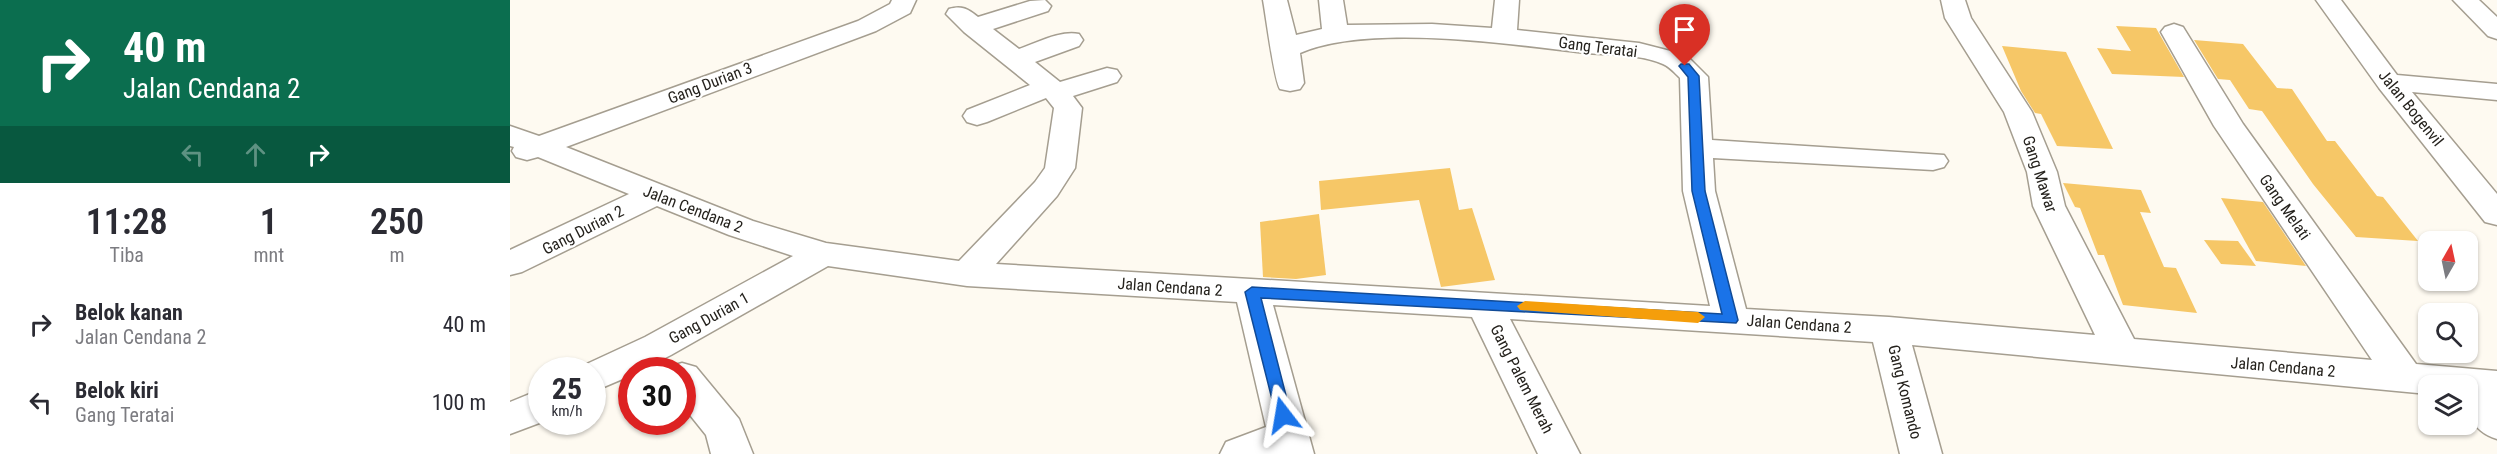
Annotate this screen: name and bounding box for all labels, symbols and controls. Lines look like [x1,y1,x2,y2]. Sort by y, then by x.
pin [1659,4,1710,66]
icon: arrive [1668,13,1701,46]
text: 40 m [123,23,206,72]
icon: right [24,24,102,102]
street label: Gang Teratai [1557,33,1639,61]
street label: Gang Durian 3 [665,58,755,108]
street label: Jalan Bogenvil [2375,66,2447,150]
text: Jalan Cendana 2 [123,73,300,105]
street label: Gang Mawar [2019,133,2061,215]
icon: left [176,138,209,171]
icon: ahead [239,138,272,171]
icon: right [302,138,335,171]
street label: Gang Melati [2255,171,2315,243]
street label: Jalan Cendana 2 [641,181,746,237]
text: 11:28 [86,201,168,243]
text: 1 [260,201,278,243]
text: 250 [370,201,424,243]
street label: Gang Durian 2 [539,201,627,259]
north arrow [2418,231,2478,291]
map controls [2418,231,2478,435]
text: Tiba [110,243,144,267]
text: mnt [253,243,284,267]
text: m [390,243,405,267]
street label: Jalan Cendana 2 [1117,274,1223,300]
street label: Gang Durian 1 [666,288,752,348]
text: Belok kanan [75,300,183,325]
button: search [2418,303,2478,363]
icon: right [24,308,57,341]
street label: Jalan Cendana 2 [1746,311,1852,337]
text: 40 m [443,312,486,337]
street label: Gang Palem Merah [1486,322,1558,436]
text: Jalan Cendana 2 [75,325,206,349]
street label: Gang Komando [1884,343,1926,441]
street label: Jalan Cendana 2 [2230,353,2336,381]
speed limit sign: 30 [618,357,696,435]
text: 25 [552,371,582,406]
button: layers [2418,375,2478,435]
text: Belok kiri [75,378,159,403]
position arrow [1251,383,1315,447]
icon: left [24,386,57,419]
text: 100 m [432,390,486,415]
text: km/h [552,402,582,420]
text: Gang Teratai [75,403,174,427]

